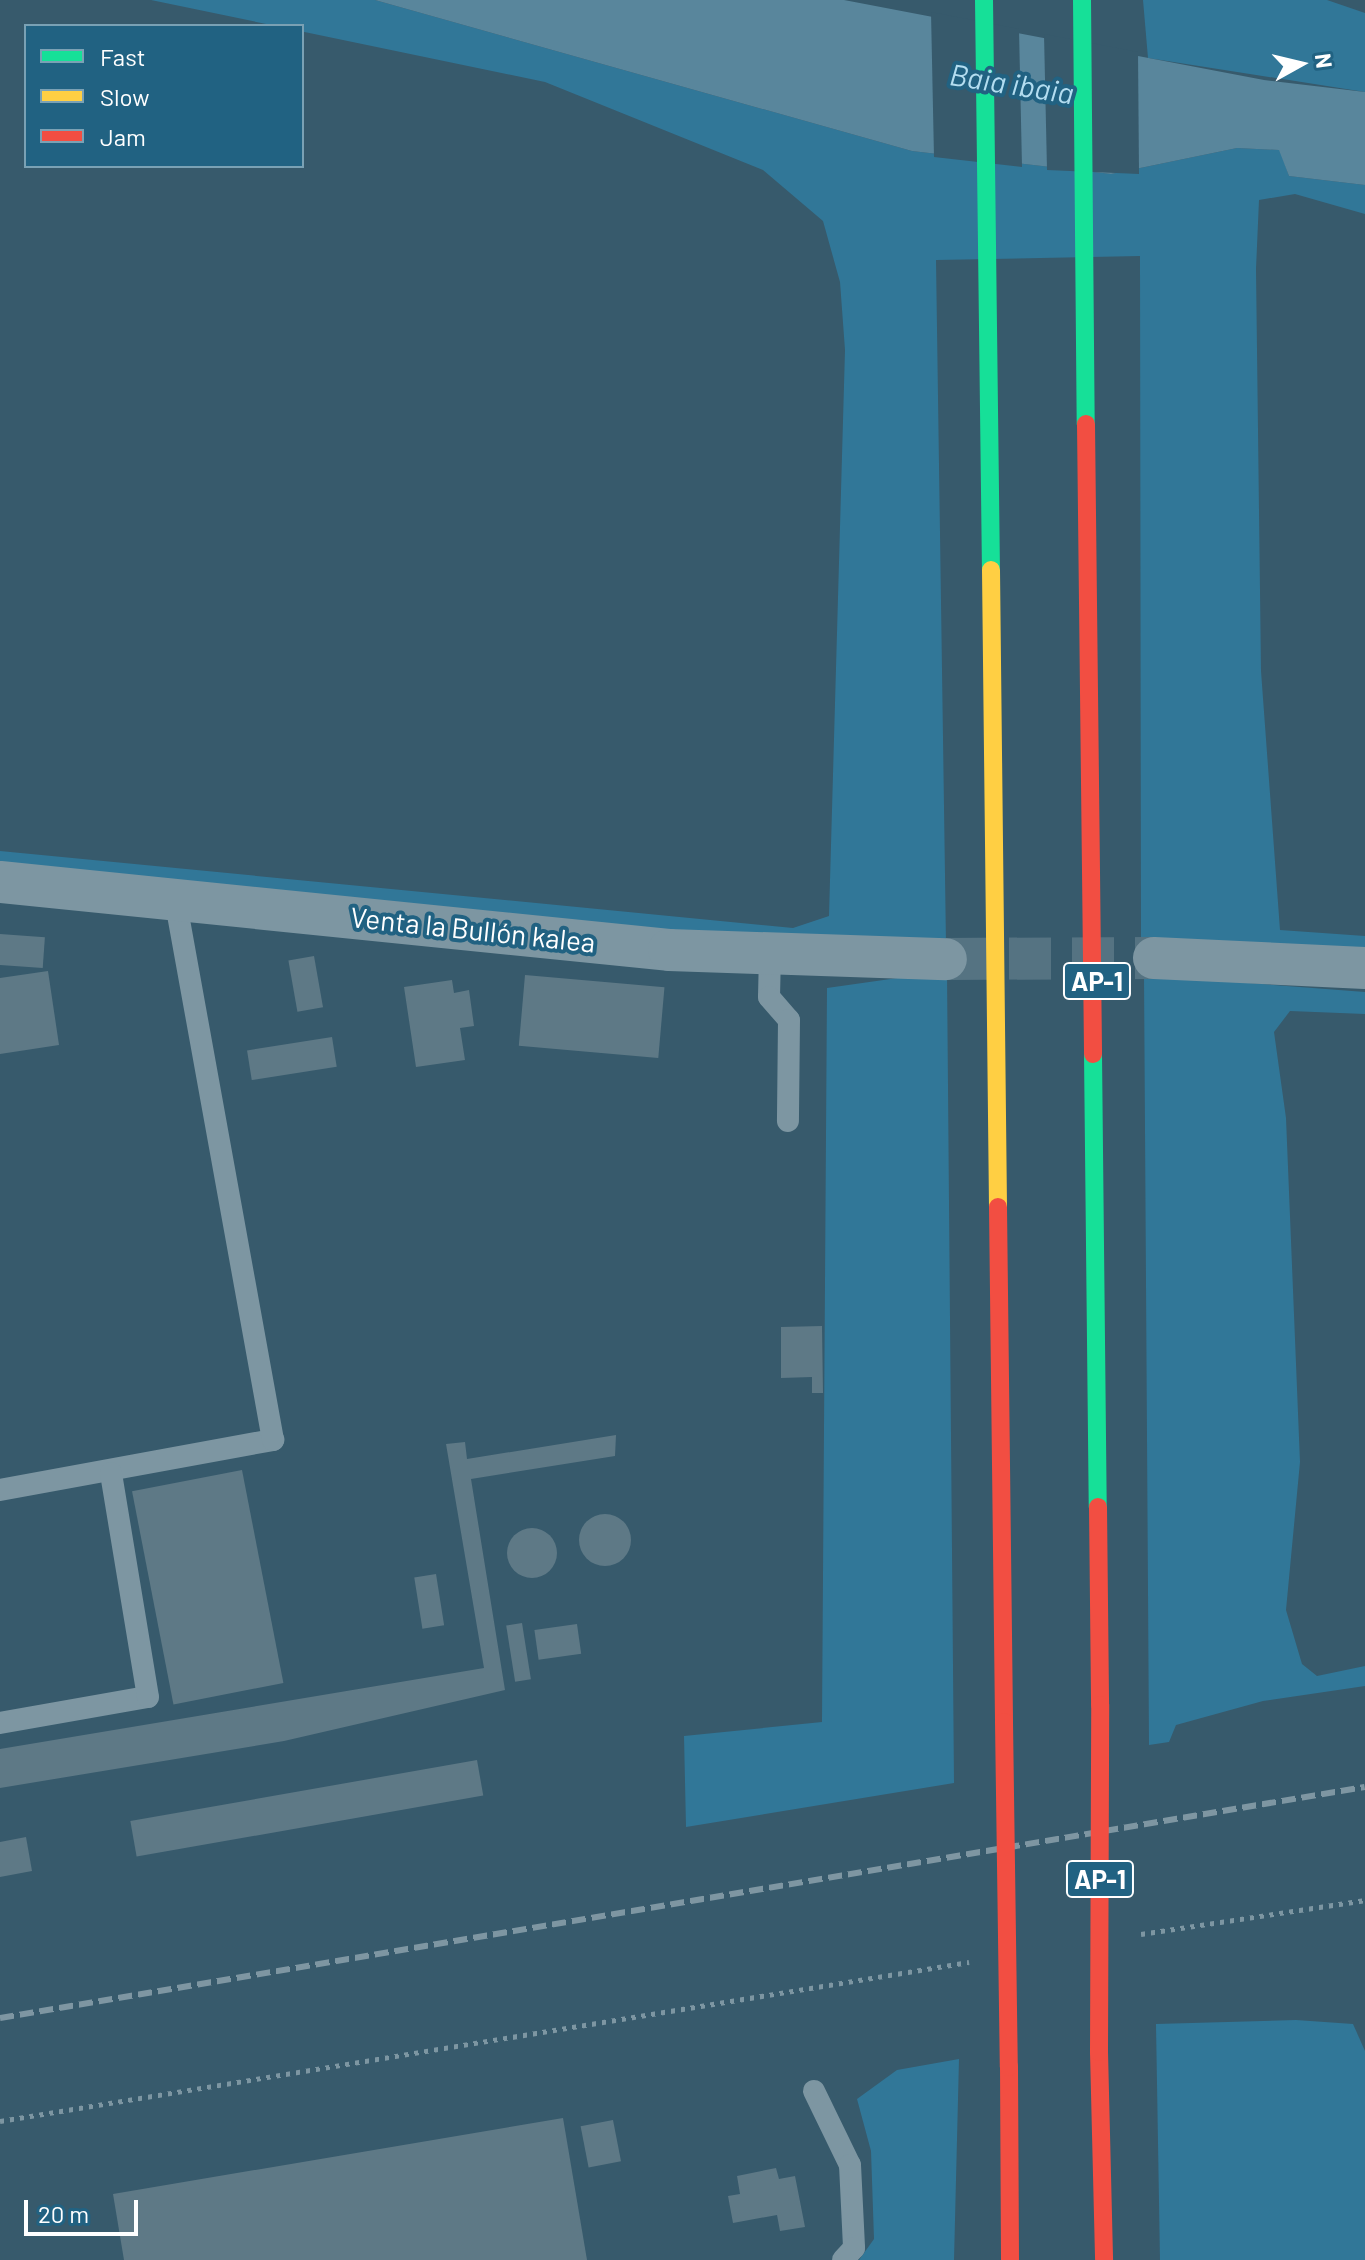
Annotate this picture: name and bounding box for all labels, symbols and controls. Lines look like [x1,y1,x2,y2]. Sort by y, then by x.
legend [24,24,304,168]
north arrow [1261,24,1341,104]
text: Fast [100,42,145,71]
text: N [1311,52,1339,70]
water label: Baia ibaia [947,55,1077,111]
text: Slow [100,82,149,111]
text: Jam [100,122,146,151]
street label: Venta la Bullón kalea [349,899,597,959]
road number: AP-1 [1061,959,1133,1003]
road number: AP-1 [1064,1857,1136,1901]
scale bar [28,2184,142,2234]
text: 20 m [38,2199,89,2228]

